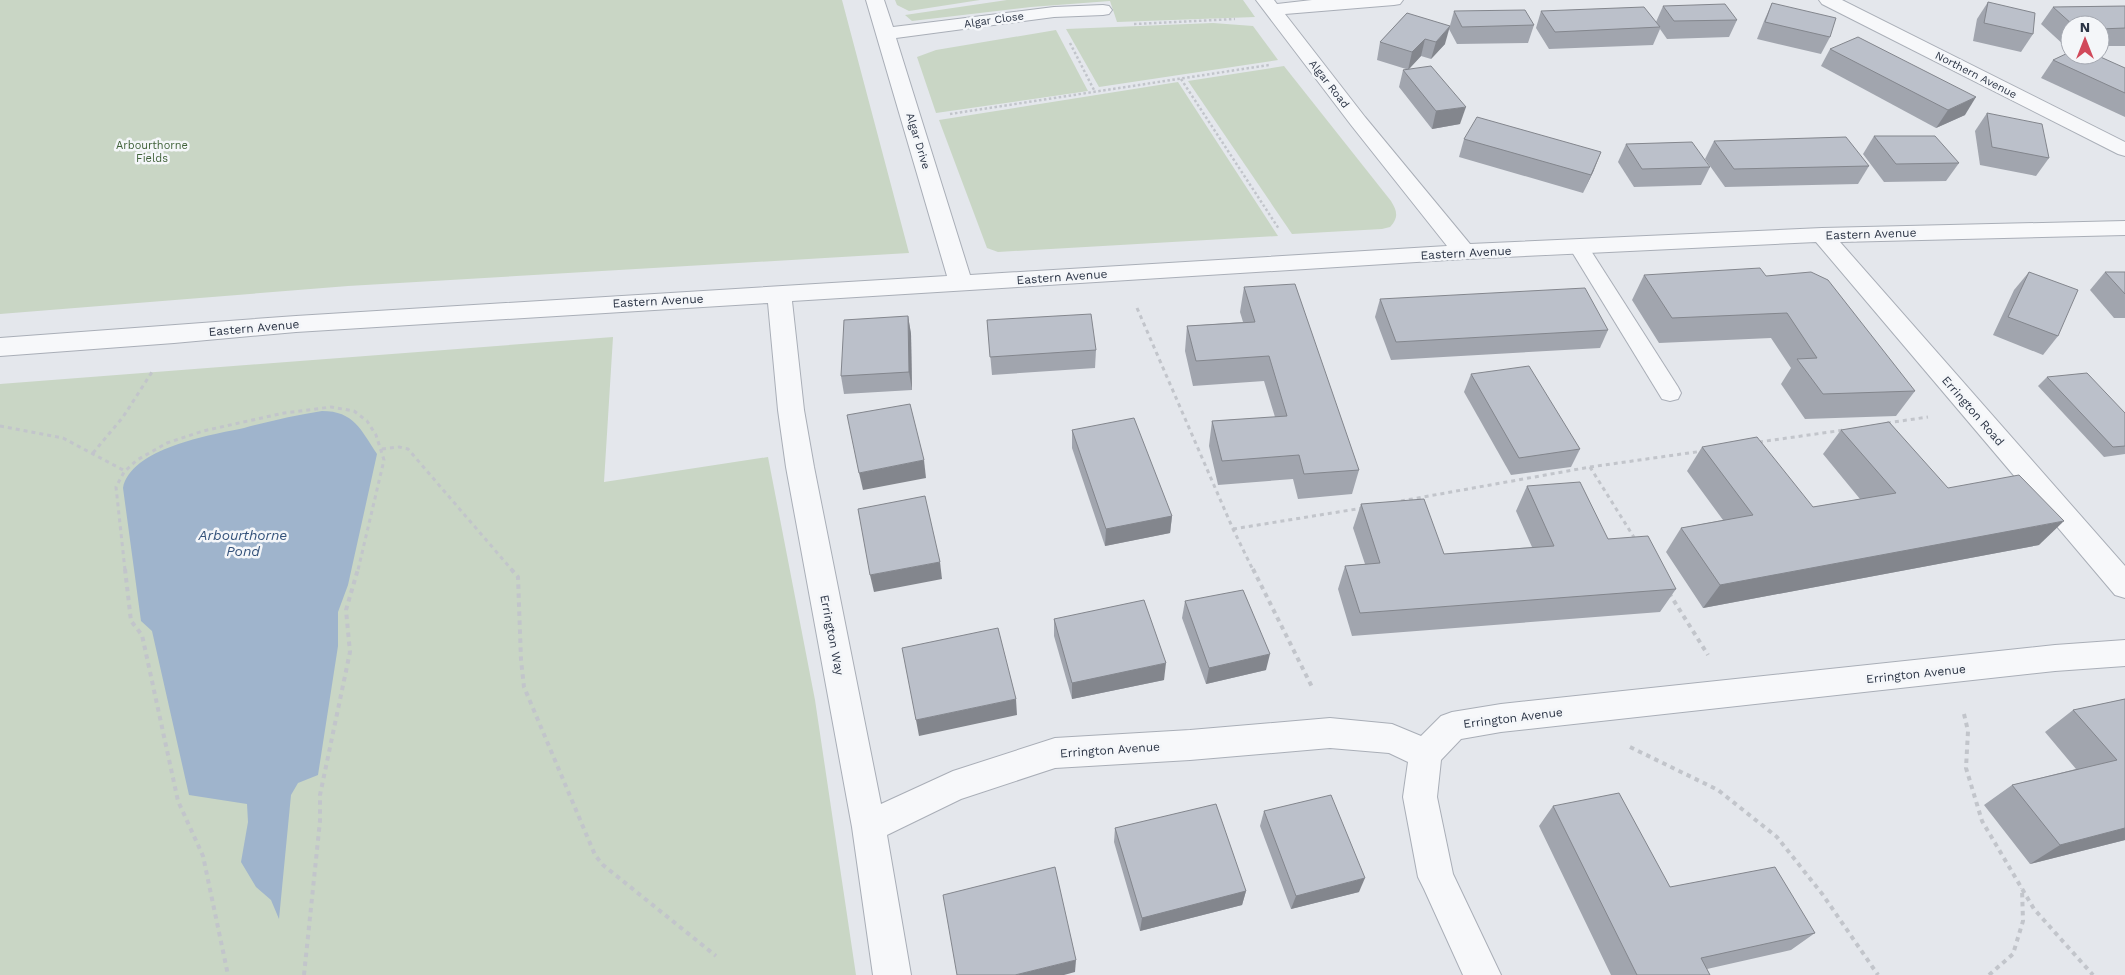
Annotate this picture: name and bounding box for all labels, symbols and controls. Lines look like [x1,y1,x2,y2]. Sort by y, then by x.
street label: Algar Close [963,9,1025,31]
north arrow [2060,15,2110,65]
text: N [2080,19,2090,35]
street label: Northern Avenue [1933,49,2019,101]
street label: Algar Road [1306,57,1352,111]
street label: Algar Drive [903,111,933,171]
park label: Arbourthorne Fields [116,139,188,165]
street label: Eastern Avenue [1825,225,1917,243]
street label: Eastern Avenue [1420,244,1512,262]
street label: Eastern Avenue [1016,267,1108,287]
street label: Eastern Avenue [612,292,704,310]
street label: Eastern Avenue [208,317,300,339]
street label: Errington Road [1939,373,2007,449]
water label: Arbourthorne Pond [198,527,287,559]
street label: Errington Way [817,594,847,677]
street label: Errington Avenue [1865,662,1967,686]
street label: Errington Avenue [1462,705,1564,731]
street label: Errington Avenue [1060,740,1161,760]

